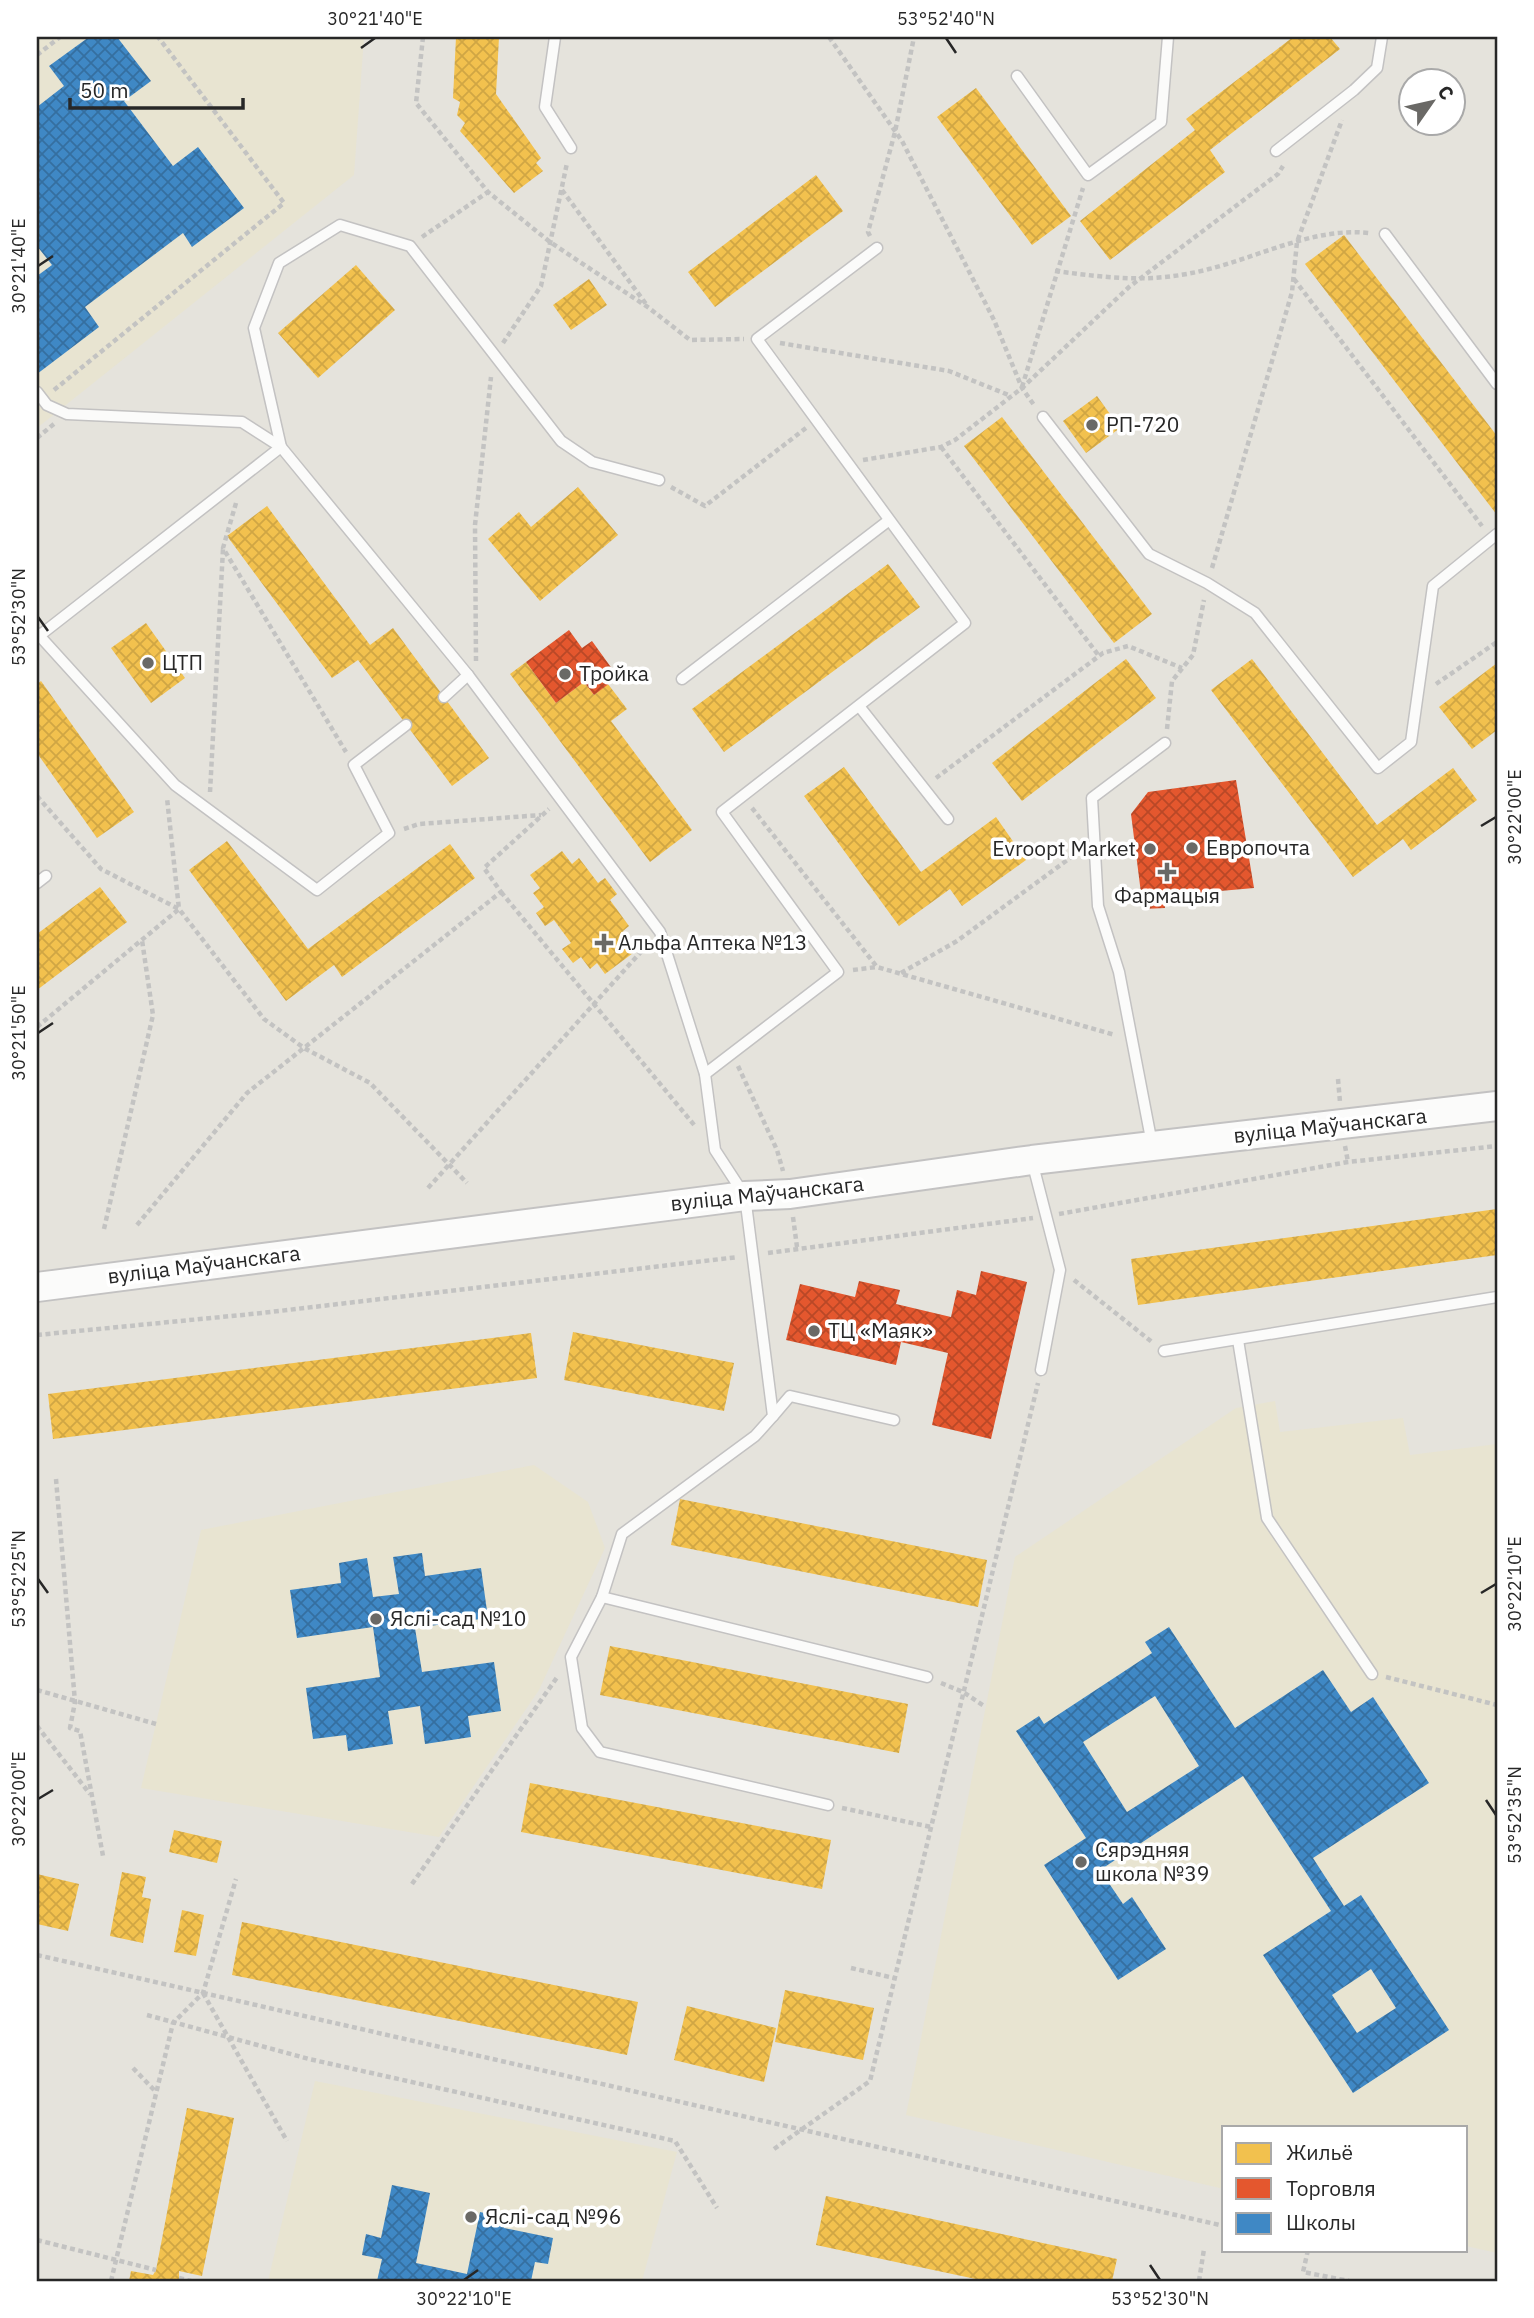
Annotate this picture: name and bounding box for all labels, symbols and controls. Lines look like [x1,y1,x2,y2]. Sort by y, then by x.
text: 30°21'40"E [327,7,423,30]
text: 53°52'40"N [897,7,995,30]
scale bar [70,66,243,110]
north arrow [1398,66,1468,136]
text: 50 m [80,76,129,104]
text: С [1433,81,1460,104]
text: 30°21'40"E [7,218,30,314]
place label: РП-720 [1106,410,1179,438]
marker: РП-720 [1084,417,1100,433]
text: 53°52'30"N [7,568,30,666]
place label: ЦТП [162,648,203,676]
marker: ЦТП [140,655,156,671]
place label: Тройка [579,659,649,687]
marker: Тройка [557,666,573,682]
text: 30°22'00"E [1503,769,1526,865]
place label: Европочта [1206,833,1310,861]
place label: Evroopt Market [992,834,1136,862]
marker: Европочта [1184,840,1200,856]
marker: Evroopt Market [1142,841,1158,857]
marker: Фармацыя [1159,864,1175,880]
place label: Фармацыя [1114,881,1220,909]
place label: Альфа Аптека №13 [618,928,807,956]
marker: Альфа Аптека №13 [596,935,612,951]
text: 30°21'50"E [7,985,30,1081]
street label: вуліца Маўчанскага [1232,1101,1428,1149]
street label: вуліца Маўчанскага [669,1169,865,1217]
street label: вуліца Маўчанскага [106,1238,302,1290]
place label: ТЦ «Маяк» [828,1316,933,1344]
marker: ТЦ «Маяк» [806,1323,822,1339]
text: 53°52'25"N [7,1530,30,1628]
text: 30°22'10"E [1503,1536,1526,1632]
place label: Яслі-сад №10 [390,1604,526,1632]
marker: Яслі-сад №10 [368,1611,384,1627]
text: 30°22'00"E [7,1751,30,1847]
text: 53°52'35"N [1503,1766,1526,1864]
place label: Сярэдняя школа №39 [1095,1835,1209,1887]
marker: Сярэдняя школа №39 [1073,1854,1089,1870]
legend [1222,2126,1468,2252]
text: Жильё [1286,2138,1353,2166]
text: Торговля [1286,2174,1376,2202]
place label: Яслі-сад №96 [485,2202,621,2230]
text: Школы [1286,2208,1356,2236]
marker: Яслі-сад №96 [463,2209,479,2225]
text: 30°22'10"E [416,2287,512,2310]
text: 53°52'30"N [1111,2287,1209,2310]

